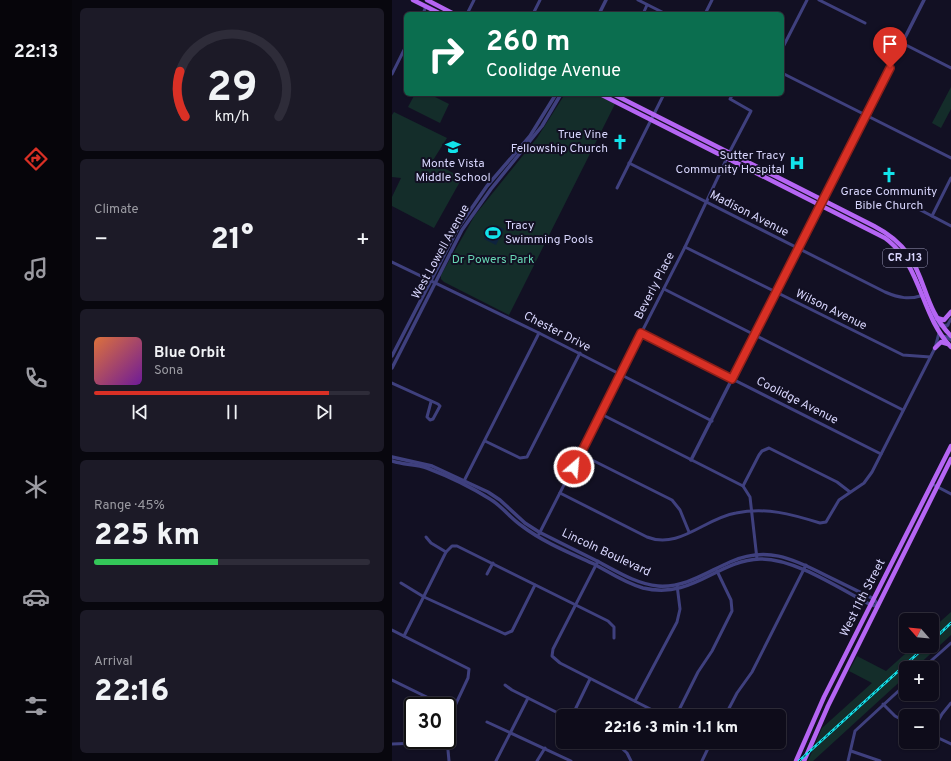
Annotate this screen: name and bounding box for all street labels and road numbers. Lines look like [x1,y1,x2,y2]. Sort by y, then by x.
street label: Madison Avenue [707,187,791,241]
street label: West Lowell Avenue [408,202,474,302]
road number: CR J13 [883,249,927,267]
street label: Beverly Place [631,250,679,322]
street label: Wilson Avenue [793,286,869,334]
street label: Chester Drive [521,308,593,356]
street label: Coolidge Avenue [753,373,841,429]
street label: Lincoln Boulevard [559,525,653,581]
street label: West 11th Street [837,557,889,639]

